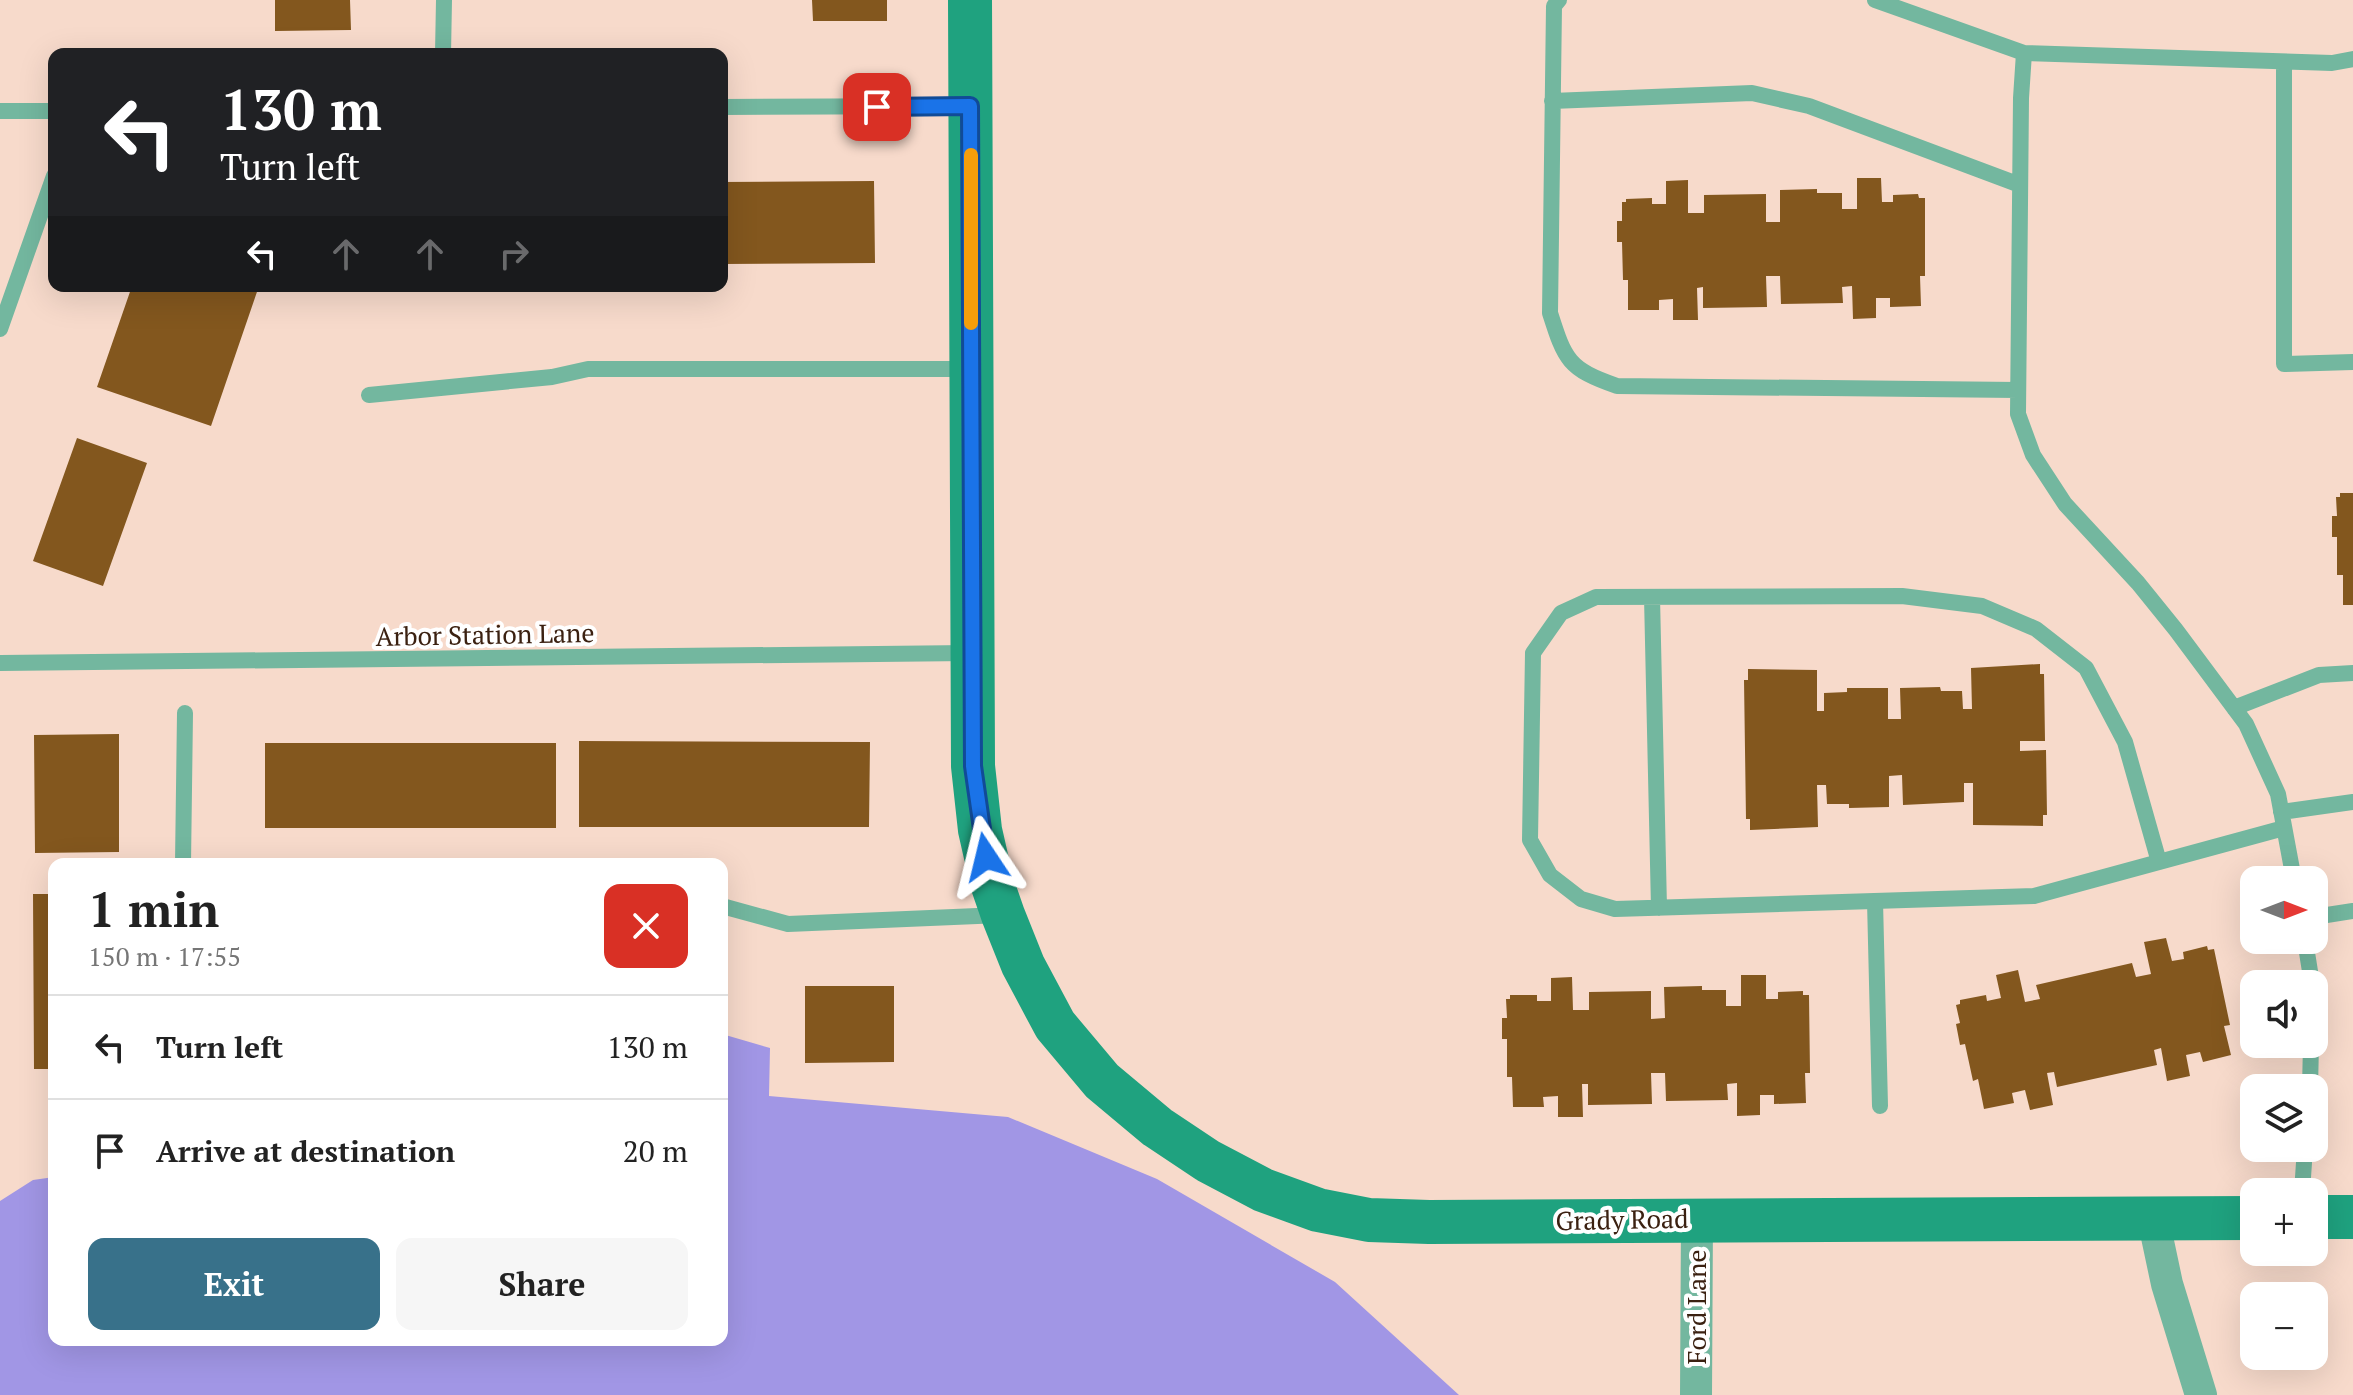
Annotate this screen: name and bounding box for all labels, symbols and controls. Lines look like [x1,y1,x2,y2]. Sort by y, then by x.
text: 130 m [220,72,382,146]
pin [843,73,911,141]
icon: left [88,80,192,184]
icon: arrive [855,85,899,129]
text: Turn left [220,143,360,190]
icon: left [240,232,284,276]
icon: ahead [324,232,368,276]
icon: ahead [408,232,452,276]
icon: right [492,232,536,276]
street label: Arbor Station Lane [375,615,595,653]
position arrow [944,815,1028,899]
north arrow [2240,866,2328,954]
map controls [2240,866,2328,1370]
text: 1 min [88,877,219,941]
button: close [604,884,688,968]
text: 150 m · 17:55 [88,939,241,973]
button: sound [2240,970,2328,1058]
icon: left [88,1025,132,1069]
text: Turn left [156,1027,283,1067]
text: 130 m [607,1027,688,1067]
button: layers [2240,1074,2328,1162]
icon: arrive [88,1129,132,1173]
text: Arrive at destination [156,1131,455,1171]
text: 20 m [623,1131,688,1171]
button: + [2240,1178,2328,1266]
street label: Grady Road [1555,1201,1689,1237]
button: Exit [88,1238,380,1330]
button: Share [396,1238,688,1330]
street label: Ford Lane [1679,1249,1713,1365]
button: − [2240,1282,2328,1370]

